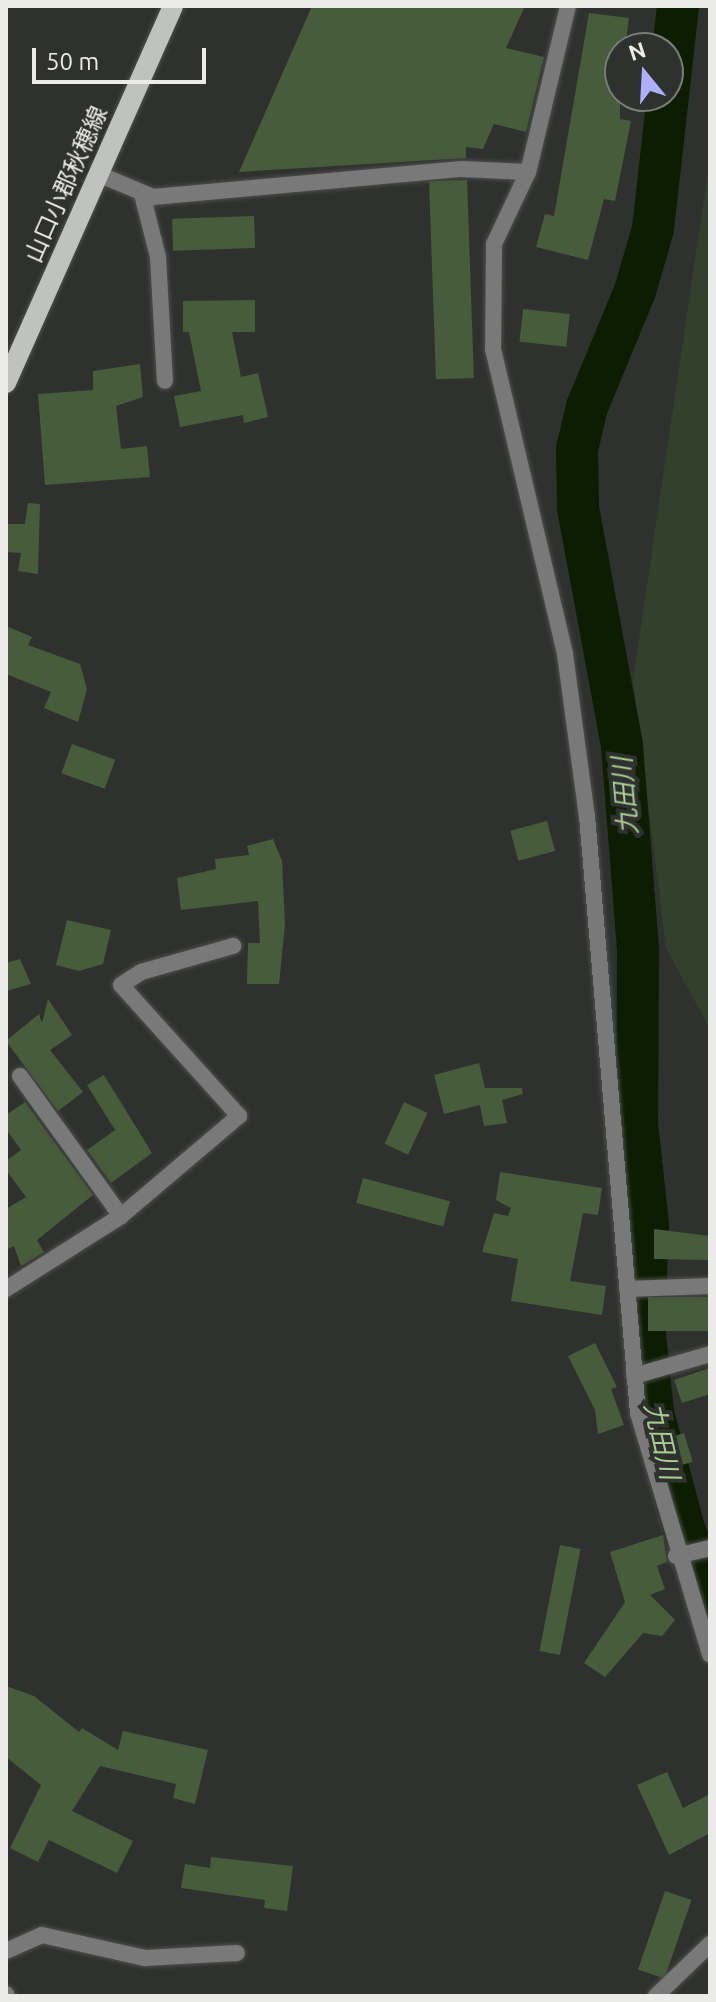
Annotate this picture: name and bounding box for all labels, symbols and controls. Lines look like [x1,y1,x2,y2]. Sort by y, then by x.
scale bar [36,32,210,82]
north arrow [604,32,684,112]
text: N [625,36,649,65]
text: 50 m [46,48,99,75]
street label: 山口小郡秋穂線 [19,101,113,267]
water label: 九田川 [606,756,644,836]
water label: 九田川 [638,1399,686,1483]

